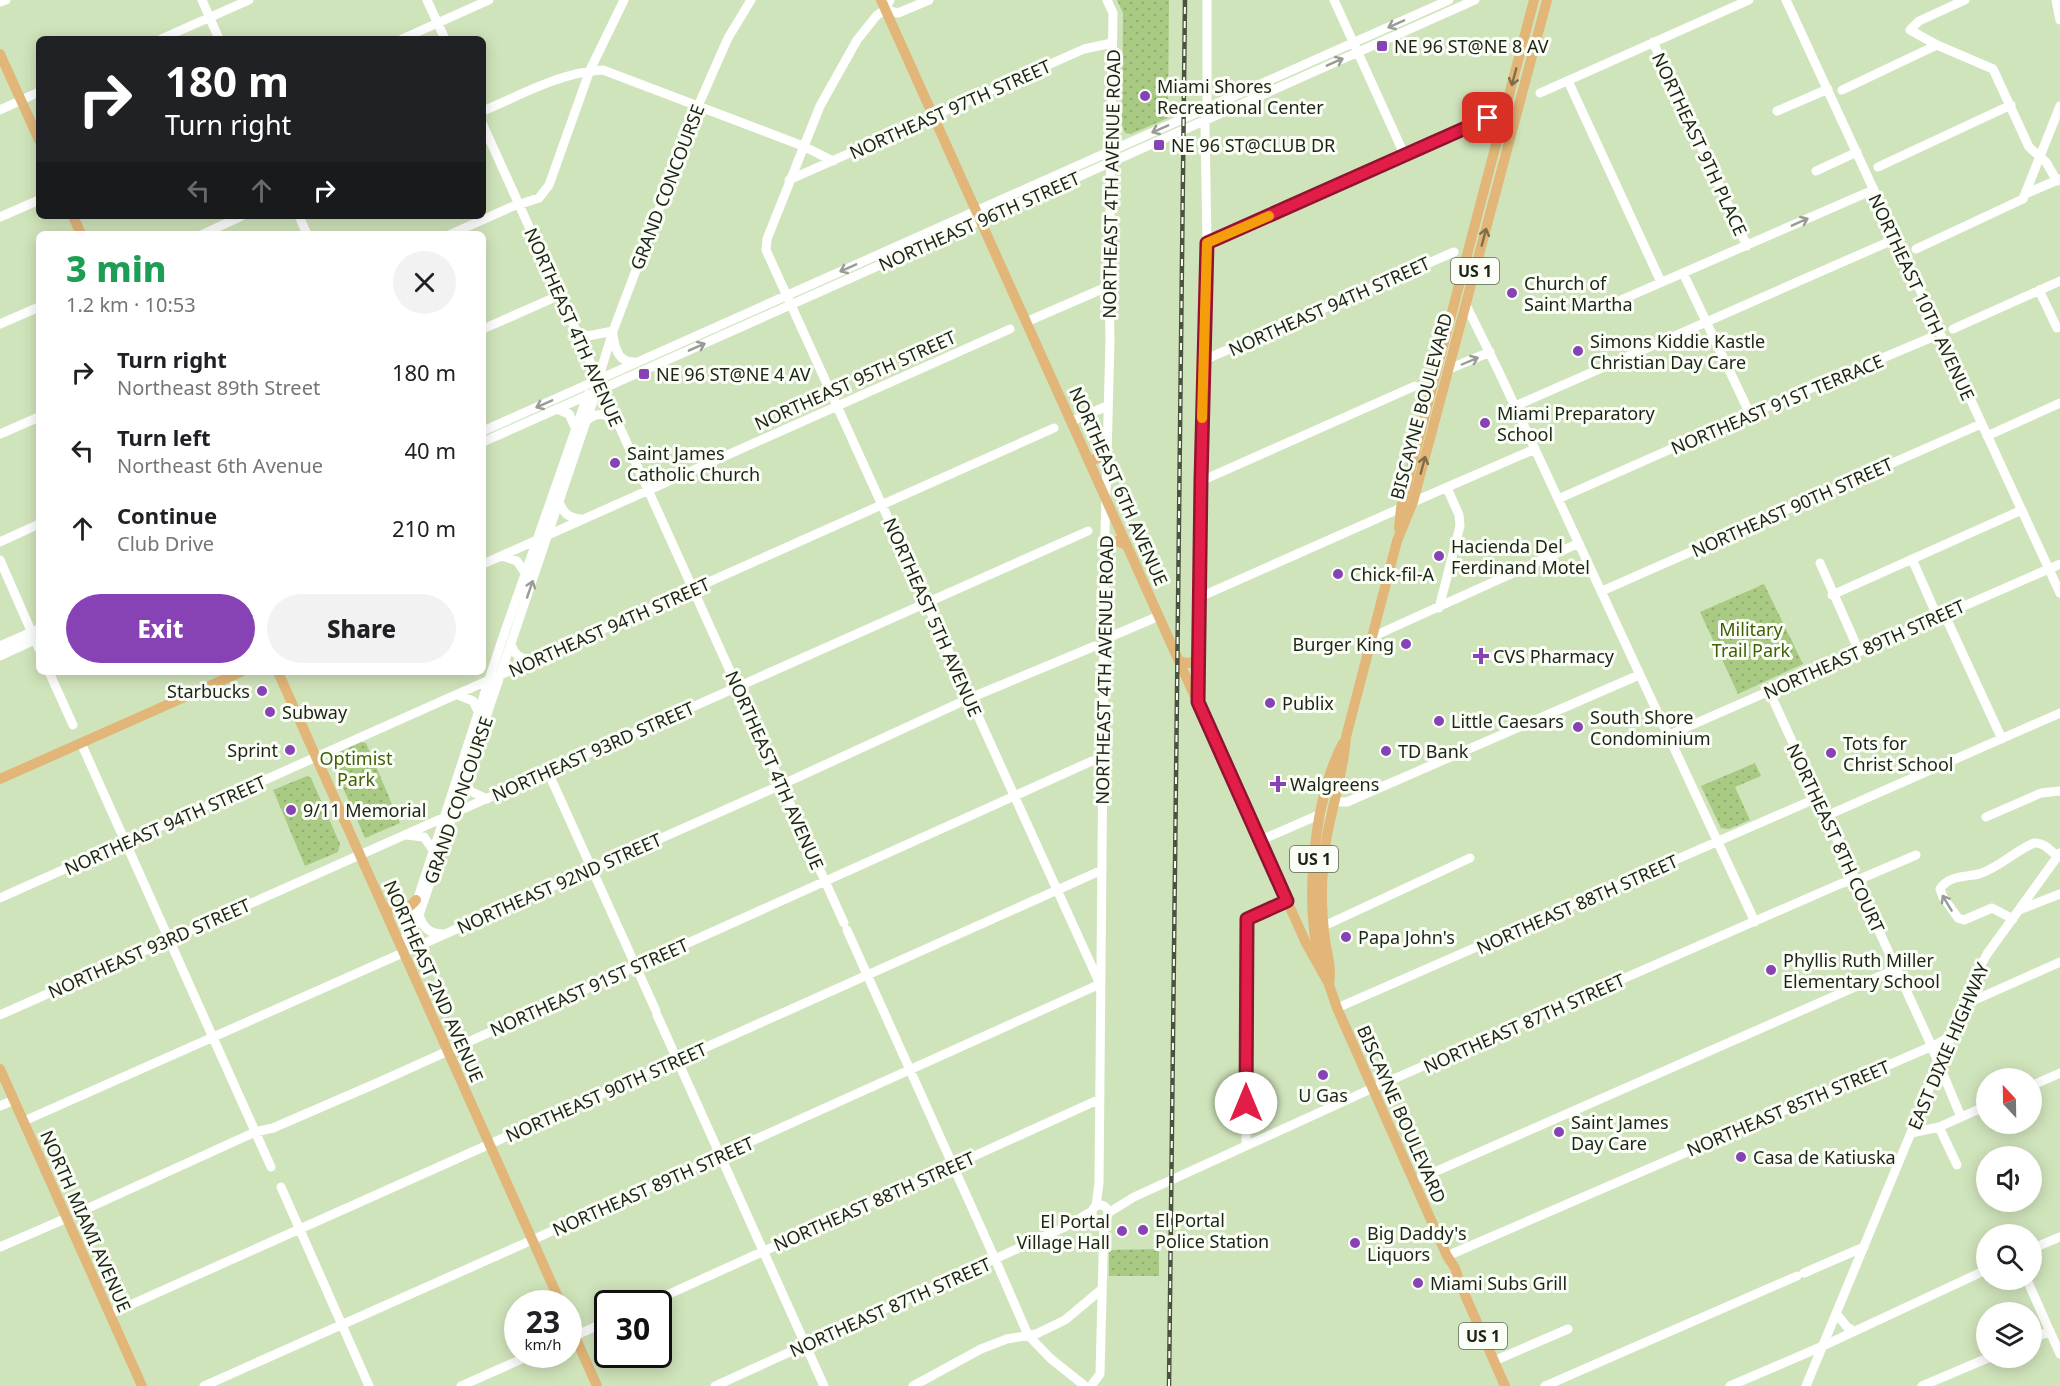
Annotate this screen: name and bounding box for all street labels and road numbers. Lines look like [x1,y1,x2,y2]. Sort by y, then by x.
street label: NORTHEAST 4TH AVENUE ROAD [1097,49,1125,319]
street label: NORTHEAST 9TH PLACE [1647,49,1753,239]
street label: NORTHEAST 97TH STREET [845,54,1055,164]
street label: GRAND CONCOURSE [624,101,710,273]
street label: NORTHEAST 96TH STREET [874,166,1084,276]
street label: NORTHEAST 10TH AVENUE [1863,190,1981,404]
street label: NORTHEAST 4TH AVENUE [519,224,629,430]
street label: NORTHEAST 94TH STREET [1224,251,1434,361]
road number: US 1 [1451,258,1499,284]
street label: BISCAYNE BOULEVARD [1385,310,1457,502]
street label: NORTHEAST 95TH STREET [750,325,960,435]
street label: NORTHEAST 91ST TERRACE [1667,348,1887,460]
street label: NORTHEAST 6TH AVENUE [1064,383,1174,589]
street label: NORTHEAST 90TH STREET [1687,452,1897,562]
street label: NORTHEAST 5TH AVENUE [878,514,988,720]
street label: NORTHEAST 4TH AVENUE ROAD [1090,535,1118,805]
street label: NORTHEAST 94TH STREET [504,572,714,682]
street label: NORTHEAST 89TH STREET [1759,594,1969,704]
street label: NORTHEAST 4TH AVENUE [720,667,830,873]
street label: NORTHEAST 93RD STREET [488,695,698,807]
street label: GRAND CONCOURSE [418,713,498,887]
street label: NORTHEAST 8TH COURT [1782,740,1890,936]
street label: NORTHEAST 94TH STREET [60,770,270,880]
street label: NORTHEAST 92ND STREET [453,827,665,939]
road number: US 1 [1290,846,1338,872]
street label: NORTHEAST 88TH STREET [1472,849,1682,959]
street label: NORTHEAST 2ND AVENUE [379,876,489,1086]
street label: NORTHEAST 93RD STREET [44,892,254,1004]
street label: NORTHEAST 91ST STREET [486,932,692,1042]
street label: EAST DIXIE HIGHWAY [1902,958,1994,1133]
street label: NORTHEAST 87TH STREET [1419,968,1629,1078]
street label: BISCAYNE BOULEVARD [1352,1021,1452,1207]
street label: NORTHEAST 90TH STREET [501,1037,711,1147]
street label: NORTHEAST 85TH STREET [1683,1054,1893,1162]
street label: NORTH MIAMI AVENUE [35,1126,137,1316]
street label: NORTHEAST 89TH STREET [548,1131,758,1241]
street label: NORTHEAST 88TH STREET [769,1146,979,1256]
street label: NORTHEAST 87TH STREET [785,1252,995,1362]
road number: US 1 [1459,1323,1507,1349]

